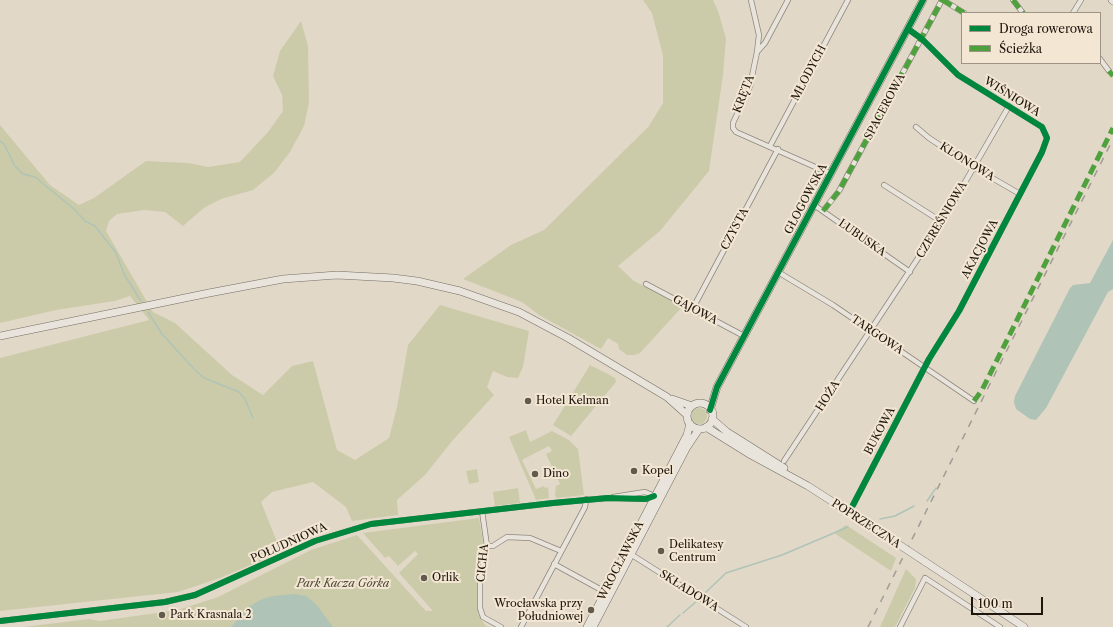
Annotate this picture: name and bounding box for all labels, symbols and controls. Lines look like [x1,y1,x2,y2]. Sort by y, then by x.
legend [961,12,1101,64]
text: Droga rowerowa [999,21,1093,36]
text: Ścieżka [999,41,1042,56]
street label: MŁODYCH [789,43,829,103]
street label: SPACEROWA [862,72,908,142]
street label: KRĘTA [731,73,757,115]
street label: WIŚNIOWA [981,74,1043,120]
street label: KLONOWA [937,140,997,184]
street label: GŁOGOWSKA [782,161,830,237]
street label: CZEREŚNIOWA [914,179,970,261]
street label: CZYSTA [718,206,752,252]
street label: LUBUSKA [836,217,888,259]
street label: AKACJOWA [959,217,1001,281]
street label: GAJOWA [670,293,720,327]
street label: TARGOWA [848,313,906,357]
street label: HOŻA [813,378,843,414]
place label: Hotel Kelman [536,394,609,408]
marker: Hotel Kelman [523,396,533,406]
street label: BUKOWA [862,405,898,457]
place label: Kopel [642,464,673,478]
marker: Kopel [629,466,639,476]
place label: Dino [543,467,569,481]
marker: Dino [530,469,540,479]
street label: POPRZECZNA [829,497,903,551]
street label: WROCŁAWSKA [595,519,647,603]
street label: POŁUDNIOWA [249,520,329,566]
place label: Delikatesy Centrum [669,538,724,564]
street label: CICHA [474,543,492,583]
marker: Delikatesy Centrum [656,546,666,556]
street label: SKŁADOWA [657,567,721,615]
place label: Orlik [432,571,459,585]
marker: Orlik [419,573,429,583]
park label: Park Kacza Górka [297,577,389,591]
scale bar [973,589,1045,615]
text: 100 m [978,596,1013,611]
place label: Wrocławska przy Południowej [494,597,583,623]
marker: Wrocławska przy Południowej [586,605,596,615]
place label: Park Krasnala 2 [170,608,252,622]
marker: Park Krasnala 2 [157,610,167,620]

